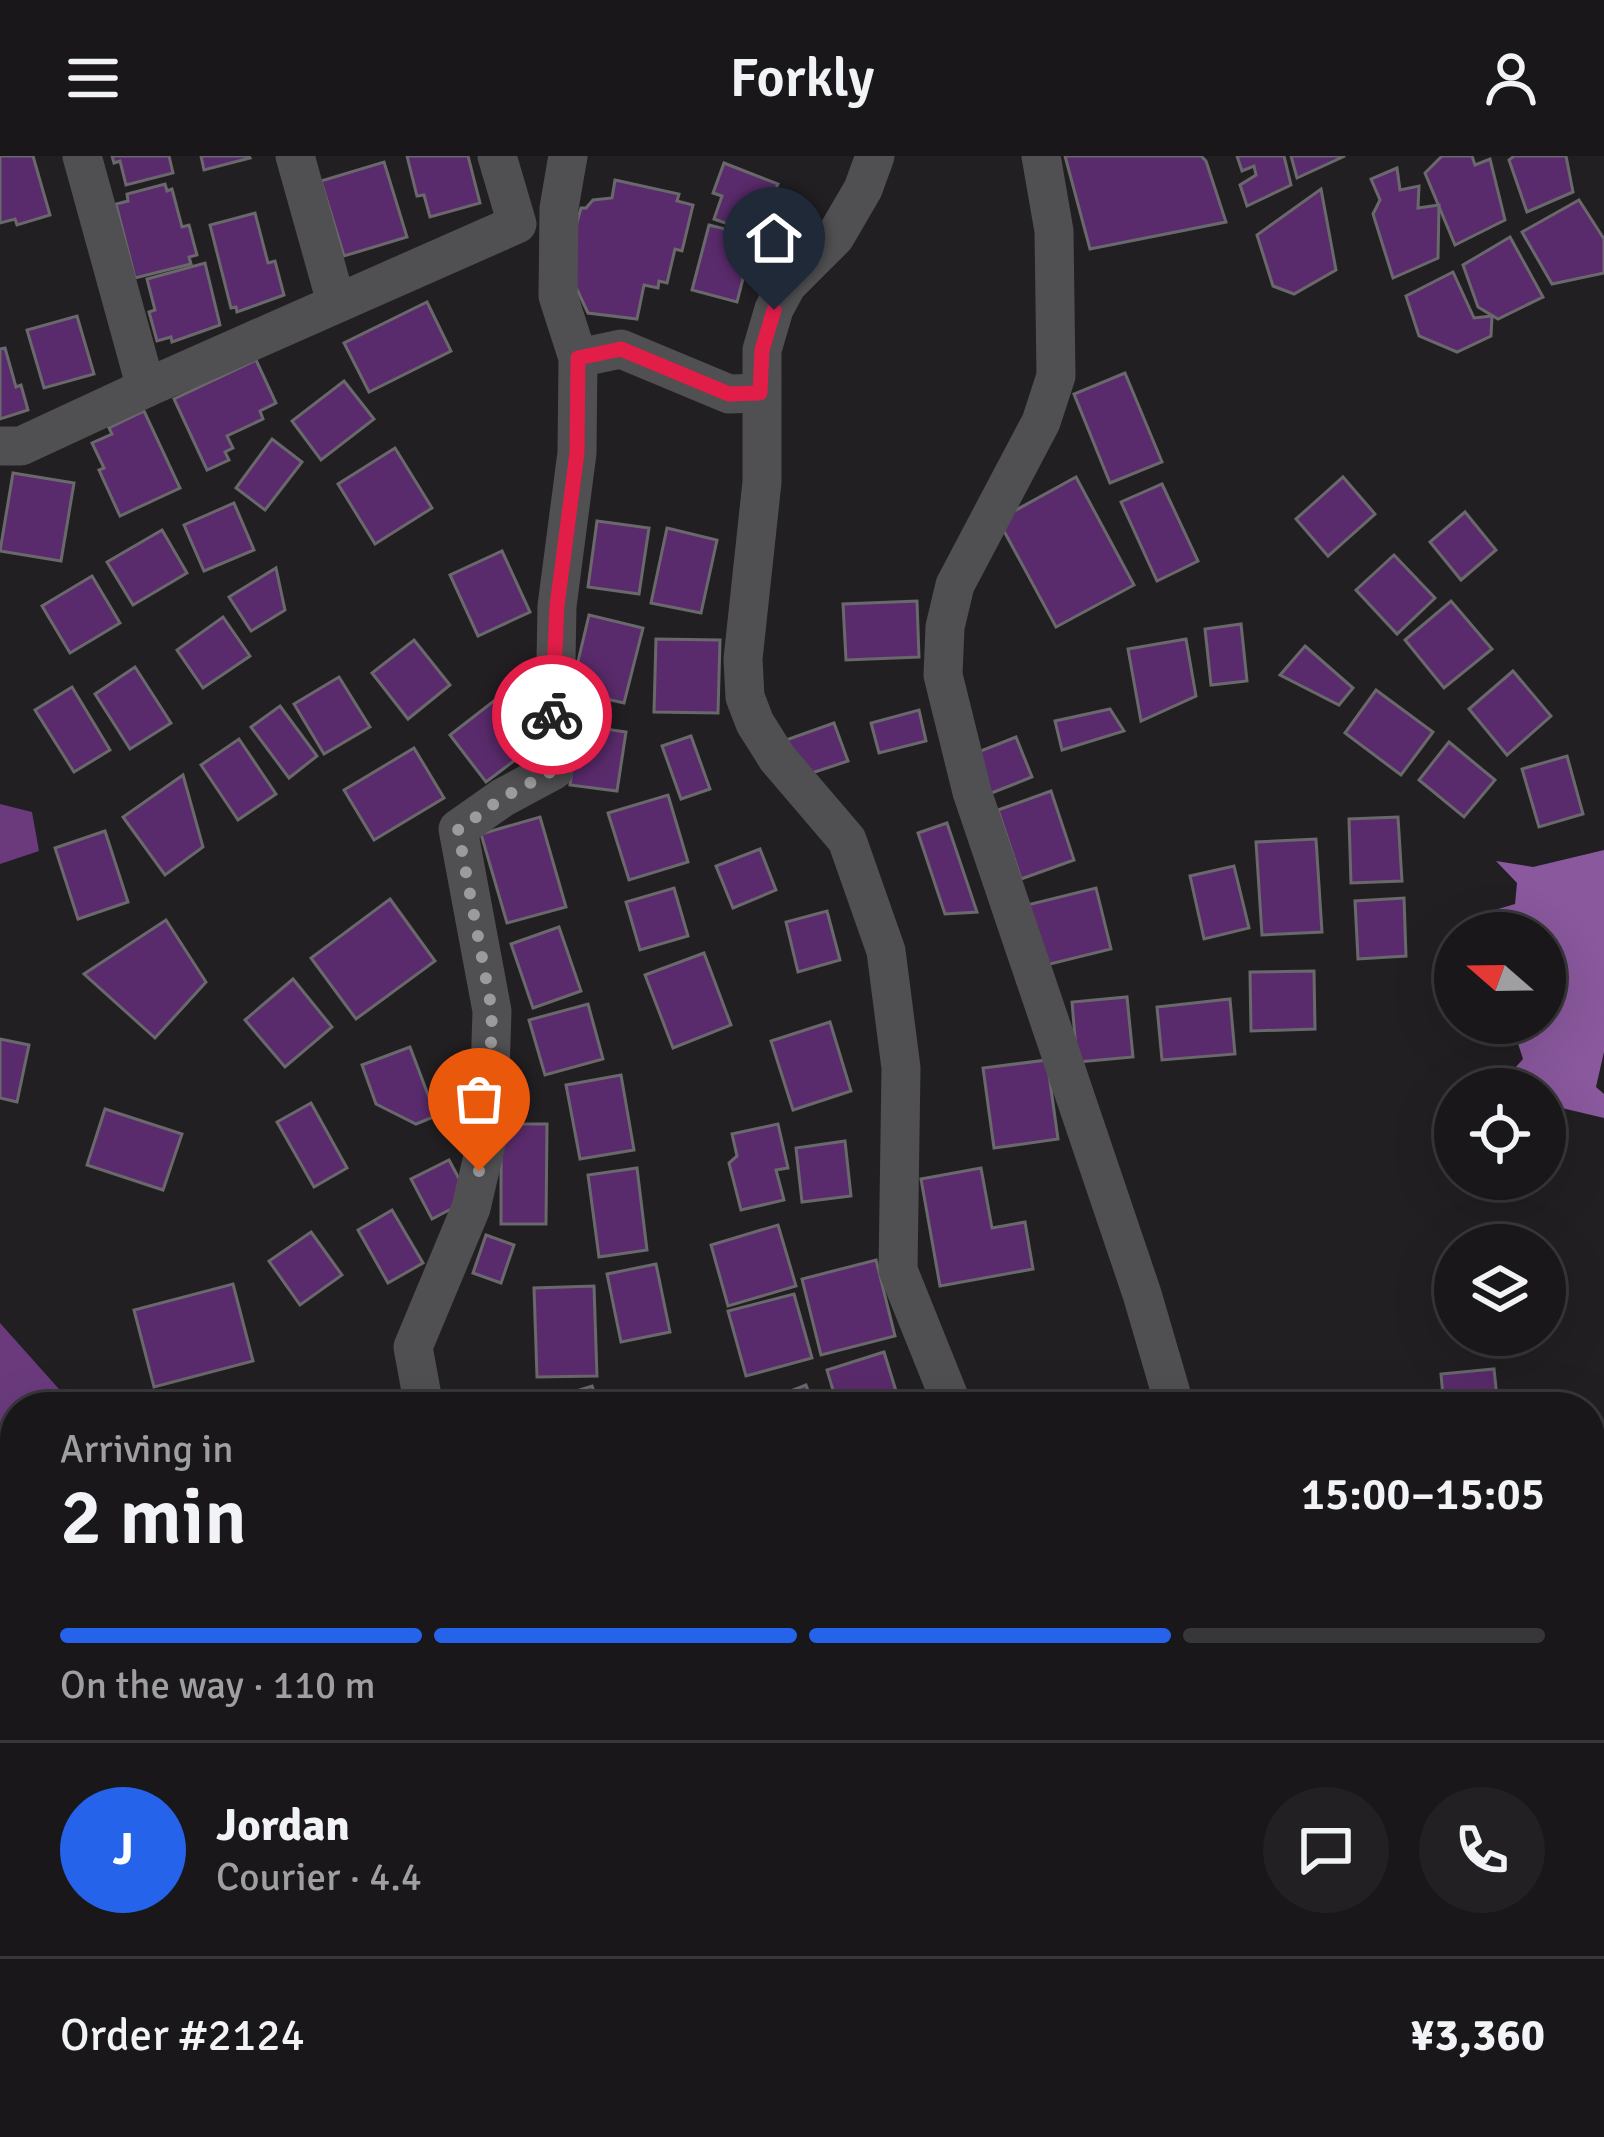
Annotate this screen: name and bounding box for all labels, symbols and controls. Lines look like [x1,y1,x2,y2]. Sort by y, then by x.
icon: menu [60,45,126,111]
text: Forkly [730,45,874,112]
icon: person [1478,45,1544,111]
pin [723,187,825,310]
icon: home [741,205,807,271]
courier [492,655,612,775]
icon: bike [519,682,585,748]
north arrow [1434,912,1566,1044]
map controls [1434,912,1566,1356]
pin [428,1048,530,1171]
icon: bag [446,1066,512,1132]
button: locate [1434,1068,1566,1200]
button: layers [1434,1224,1566,1356]
text: Arriving in [60,1425,234,1473]
text: 15:00–15:05 [1301,1467,1545,1522]
text: 2 min [60,1470,247,1566]
text: On the way · 110 m [60,1661,376,1709]
button: chat [1263,1787,1389,1913]
button: phone [1419,1787,1545,1913]
text: Jordan [216,1798,350,1853]
text: J [112,1822,134,1877]
text: Courier · 4.4 [216,1853,422,1901]
text: Order #2124 [60,2008,305,2063]
text: ¥3,360 [1410,2008,1545,2063]

